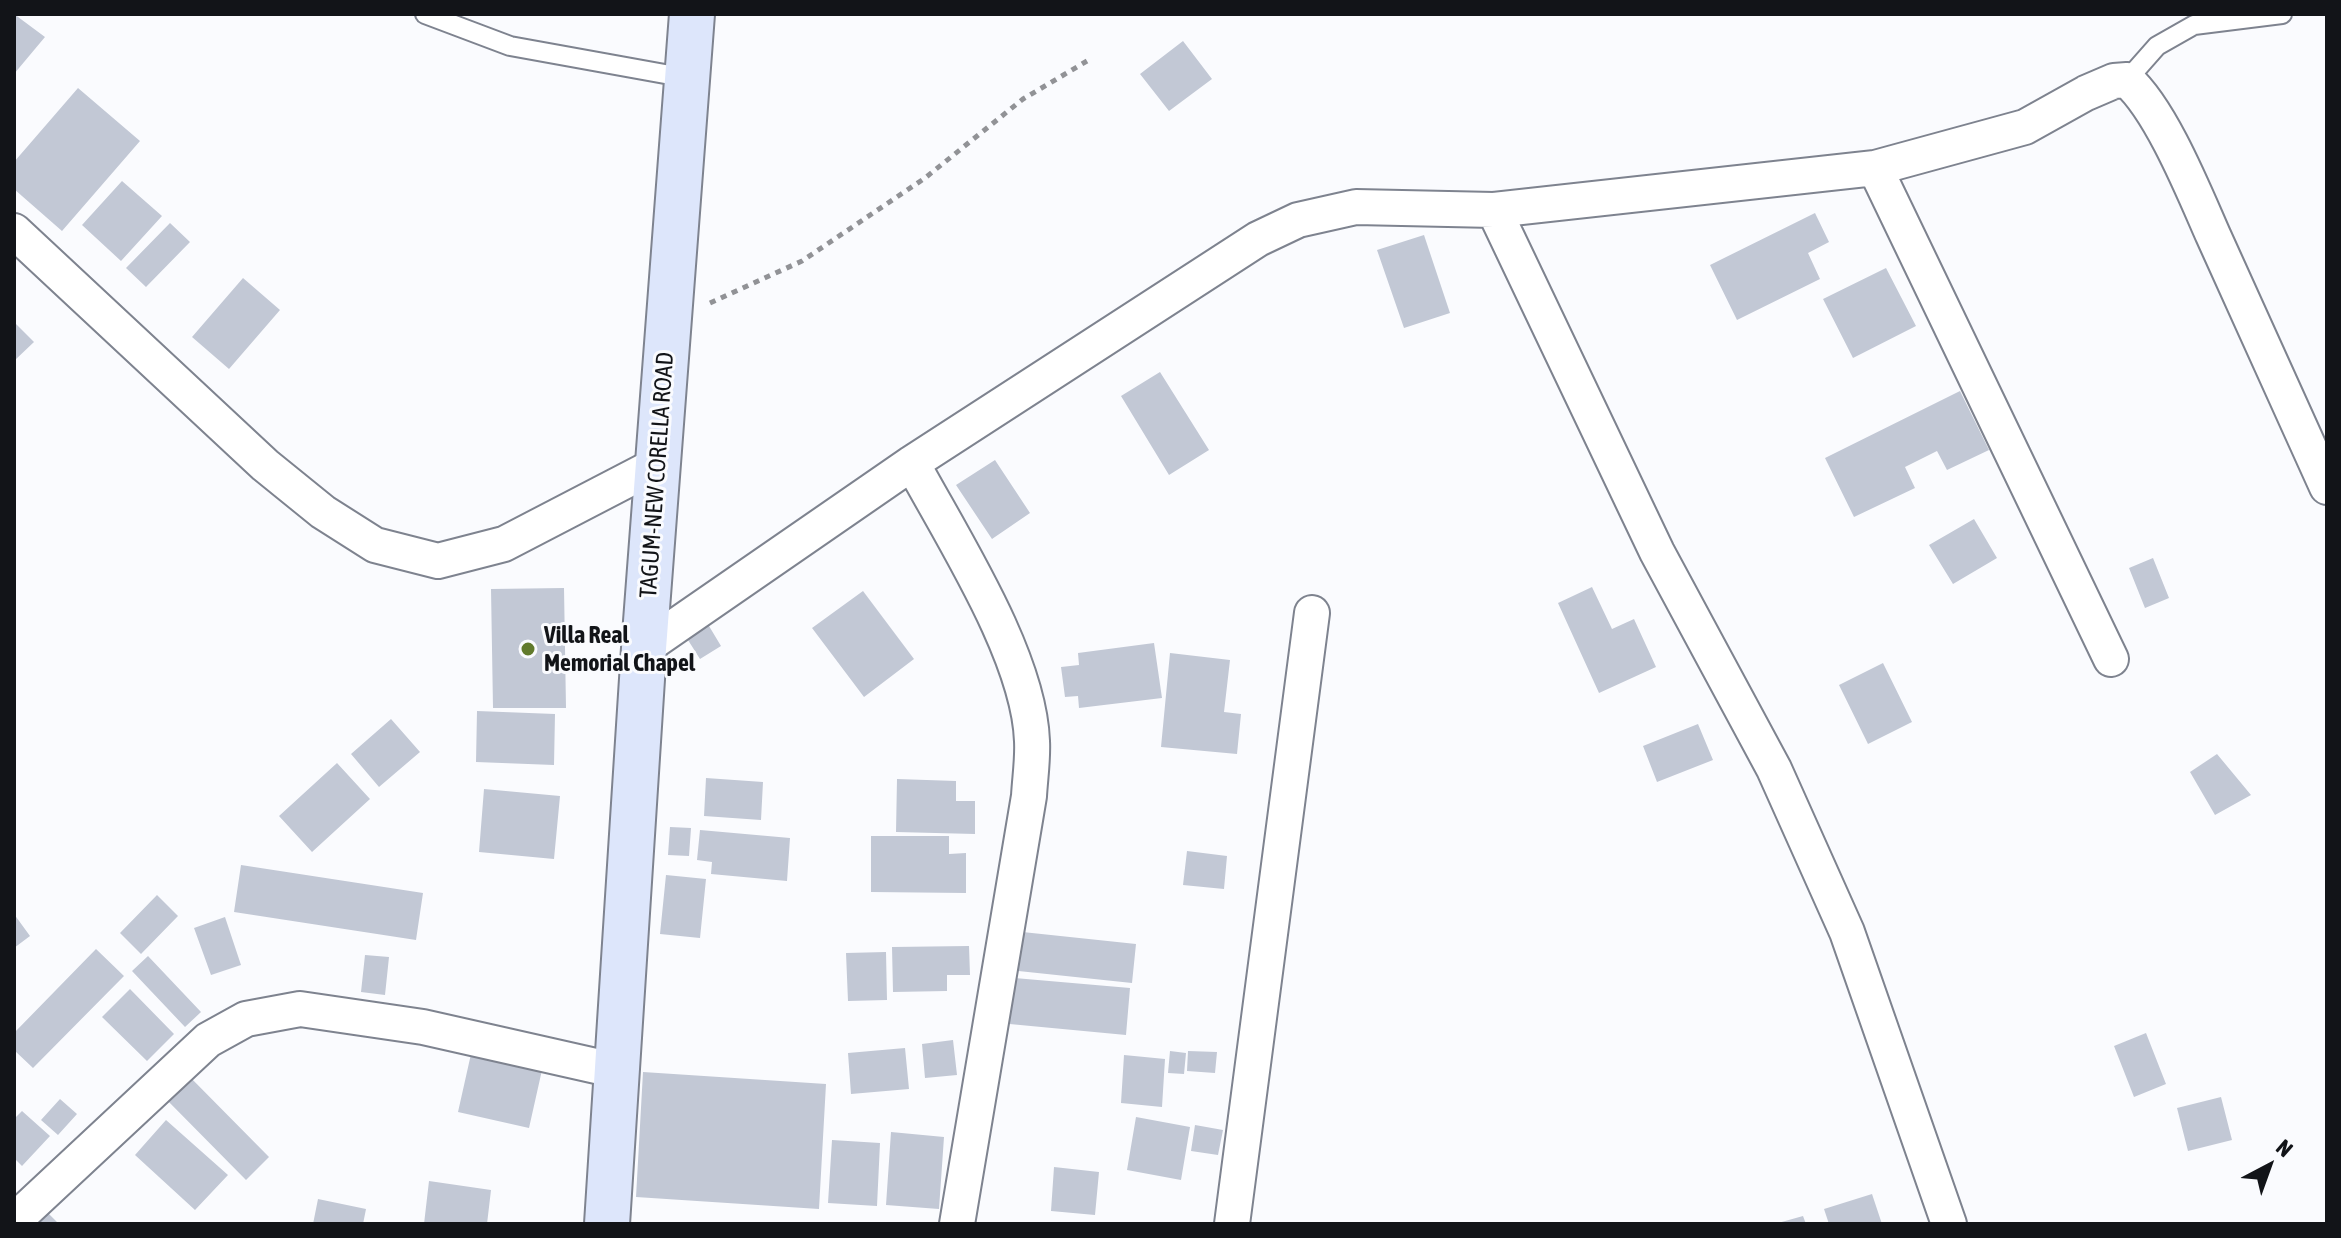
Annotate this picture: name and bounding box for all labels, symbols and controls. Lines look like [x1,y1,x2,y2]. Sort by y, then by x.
street label: TAGUM-NEW CORELLA ROAD [634,351,680,599]
place label: Villa Real Memorial Chapel [544,621,695,677]
marker: Villa Real Memorial Chapel [519,640,537,658]
north arrow [2229,1126,2309,1206]
text: N [2271,1134,2298,1162]

